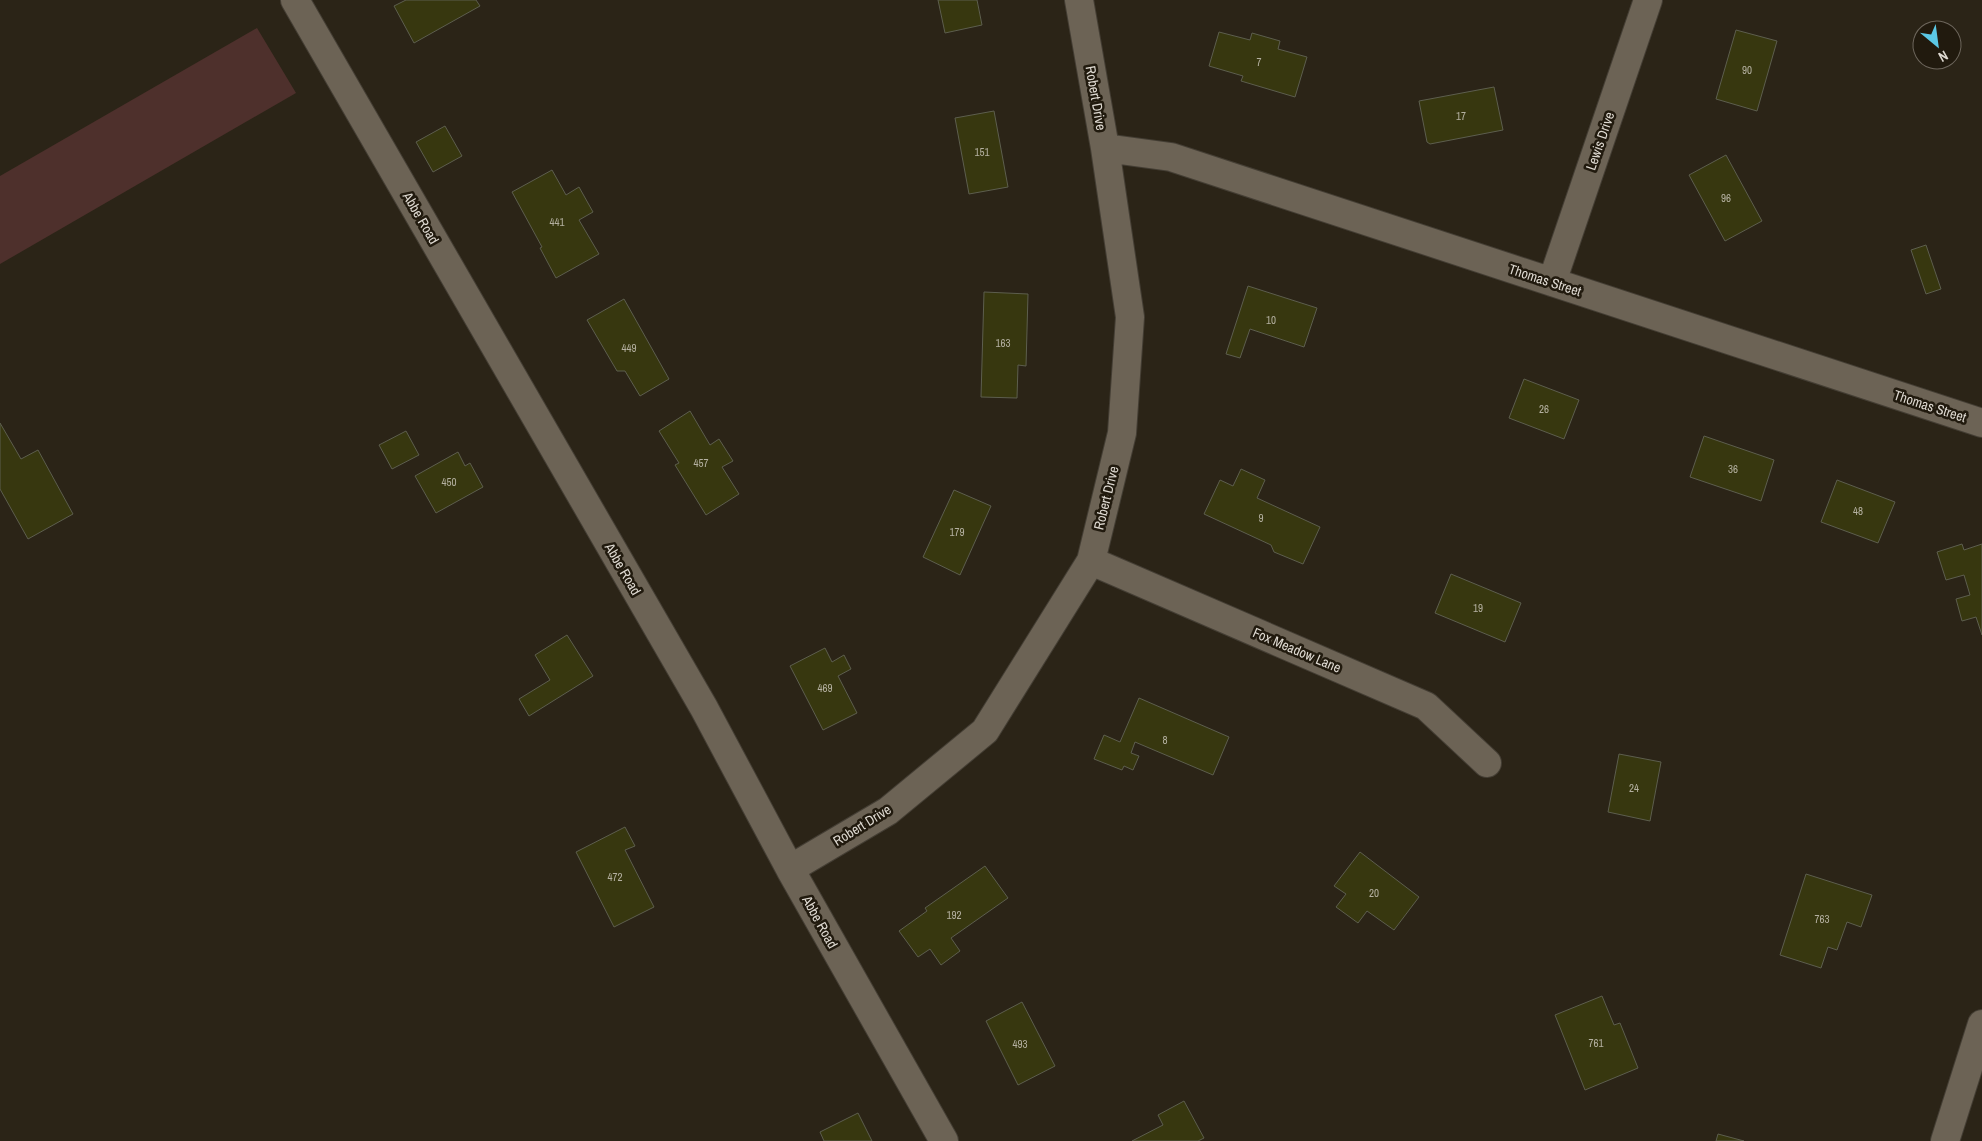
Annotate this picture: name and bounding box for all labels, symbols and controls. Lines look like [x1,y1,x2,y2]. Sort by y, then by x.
north arrow [1912,20,1962,70]
text: N [1935,46,1951,66]
house number: 7 [1256,55,1262,69]
house number: 90 [1742,63,1752,77]
street label: Robert Drive [1081,64,1111,132]
house number: 17 [1456,109,1466,123]
street label: Lewis Drive [1582,109,1618,173]
house number: 151 [974,145,990,159]
street label: Abbe Road [398,188,443,247]
house number: 96 [1721,191,1731,205]
house number: 441 [549,215,565,229]
street label: Thomas Street [1506,260,1584,300]
house number: 10 [1266,313,1276,327]
house number: 163 [995,336,1011,350]
house number: 449 [621,341,637,355]
street label: Thomas Street [1891,386,1969,426]
house number: 26 [1539,402,1549,416]
house number: 457 [693,456,709,470]
house number: 36 [1728,462,1738,476]
street label: Robert Drive [1089,464,1123,532]
house number: 450 [441,475,457,489]
house number: 48 [1853,504,1863,518]
house number: 9 [1258,511,1264,525]
house number: 179 [949,525,965,539]
street label: Abbe Road [600,539,645,598]
house number: 19 [1473,601,1483,615]
street label: Fox Meadow Lane [1250,623,1344,677]
house number: 469 [817,681,833,695]
house number: 8 [1162,733,1168,747]
house number: 24 [1629,781,1639,795]
street label: Robert Drive [830,800,894,850]
house number: 472 [607,870,623,884]
house number: 20 [1369,886,1379,900]
street label: Abbe Road [798,892,842,951]
house number: 192 [946,908,962,922]
house number: 763 [1814,912,1830,926]
house number: 761 [1588,1036,1604,1050]
house number: 493 [1012,1037,1028,1051]

